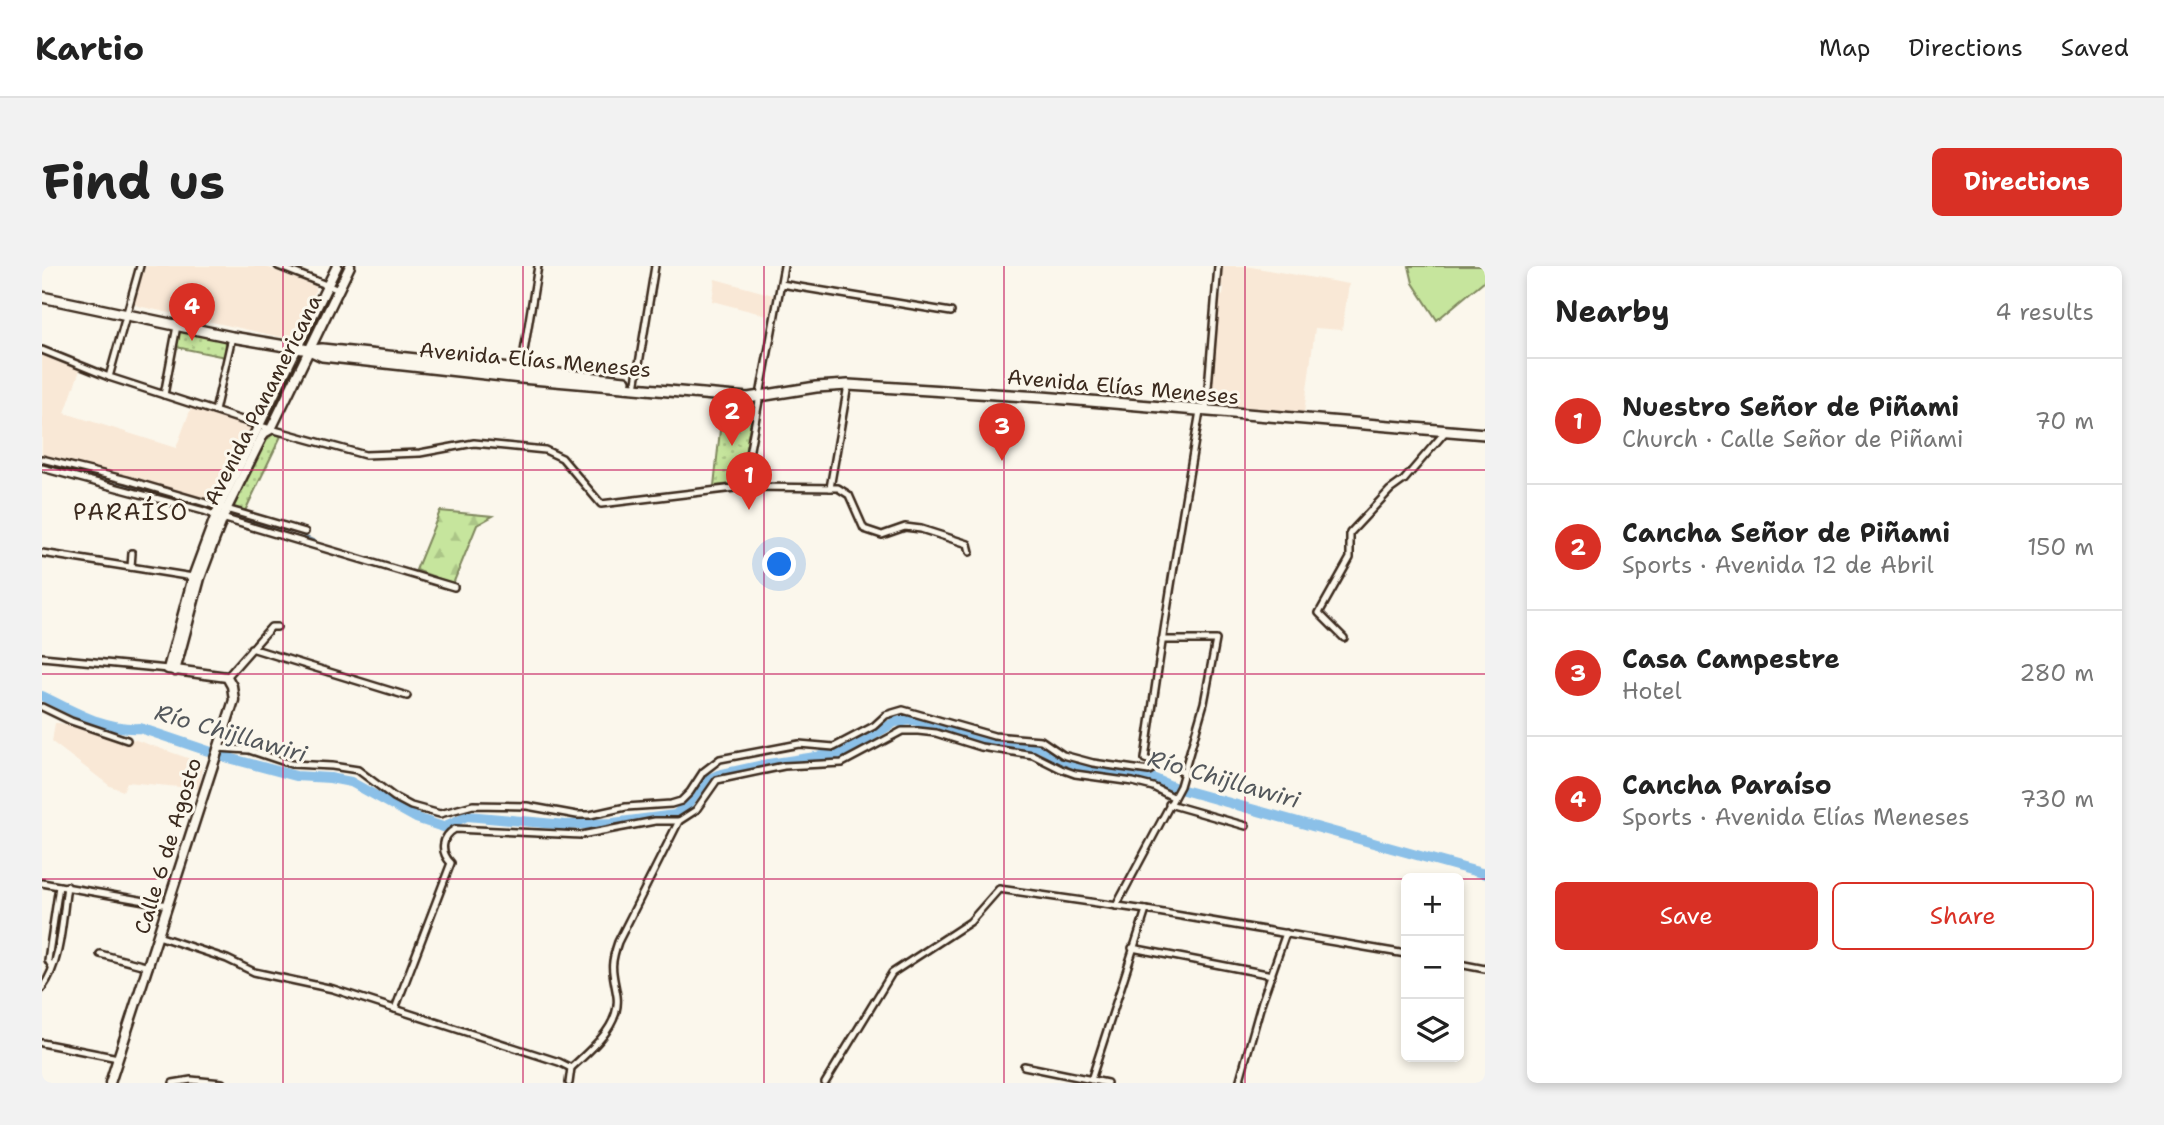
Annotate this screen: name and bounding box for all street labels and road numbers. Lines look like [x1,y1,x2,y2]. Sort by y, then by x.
street label: Avenida Panamericana [198,290,328,510]
street label: Avenida Elías Meneses [418,336,652,384]
street label: Avenida Elías Meneses [1006,363,1240,411]
street label: Calle 6 de Agosto [128,755,208,937]

